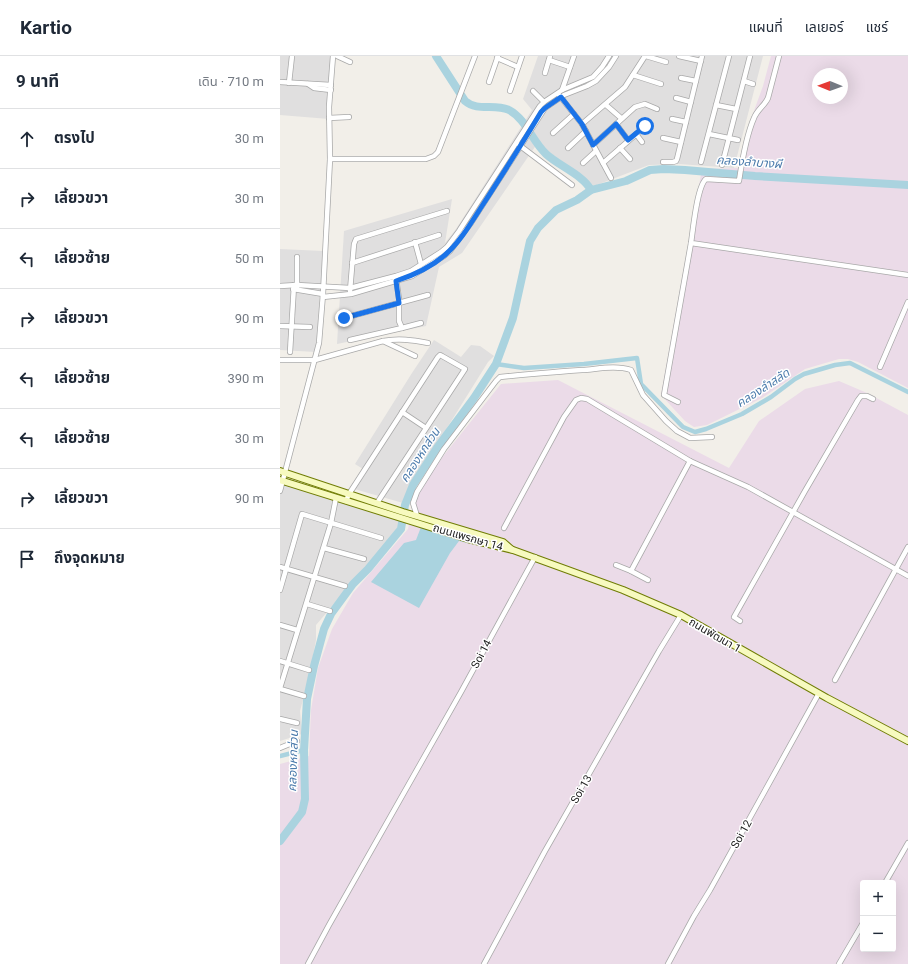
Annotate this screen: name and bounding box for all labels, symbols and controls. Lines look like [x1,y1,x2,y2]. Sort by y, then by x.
text: Kartio [20,16,72,39]
text: แผนที่ [749,19,783,35]
text: เลเยอร์ [805,19,844,35]
text: แชร์ [866,19,888,35]
north arrow [812,68,848,104]
text: 9 นาที [16,71,59,91]
text: เดิน · 710 m [198,74,264,89]
route start [636,117,654,135]
icon: ahead [16,128,38,150]
text: ตรงไป [54,129,95,147]
text: 30 m [235,131,264,146]
water label: คลองลำบางผี [716,153,784,171]
icon: right [16,188,38,210]
text: เลี้ยวขวา [54,189,108,207]
text: 30 m [235,191,264,206]
icon: left [16,248,38,270]
text: เลี้ยวซ้าย [54,249,110,267]
text: 50 m [235,251,264,266]
icon: right [16,308,38,330]
text: เลี้ยวขวา [54,309,108,327]
route end [335,309,353,327]
text: 90 m [235,311,264,326]
water label: คลองลำสลัด [734,365,793,410]
icon: left [16,368,38,390]
text: เลี้ยวซ้าย [54,369,110,387]
text: 390 m [227,371,264,386]
water label: คลองหกส่วน [397,425,443,485]
icon: left [16,428,38,450]
text: เลี้ยวซ้าย [54,429,110,447]
text: 30 m [235,431,264,446]
icon: right [16,488,38,510]
text: เลี้ยวขวา [54,489,108,507]
text: 90 m [235,491,264,506]
street label: ถนนแพรกษา 14 [431,521,504,554]
icon: arrive [16,548,38,570]
text: ถึงจุดหมาย [54,549,125,567]
street label: ถนนพัฒนา 1 [686,615,743,656]
street label: Soi 14 [469,638,494,671]
water label: คลองหกส่วน [285,729,301,792]
street label: Soi 13 [568,773,595,806]
street label: Soi 12 [728,818,755,851]
map controls [860,880,896,952]
button: + [860,880,896,916]
button: − [860,916,896,952]

